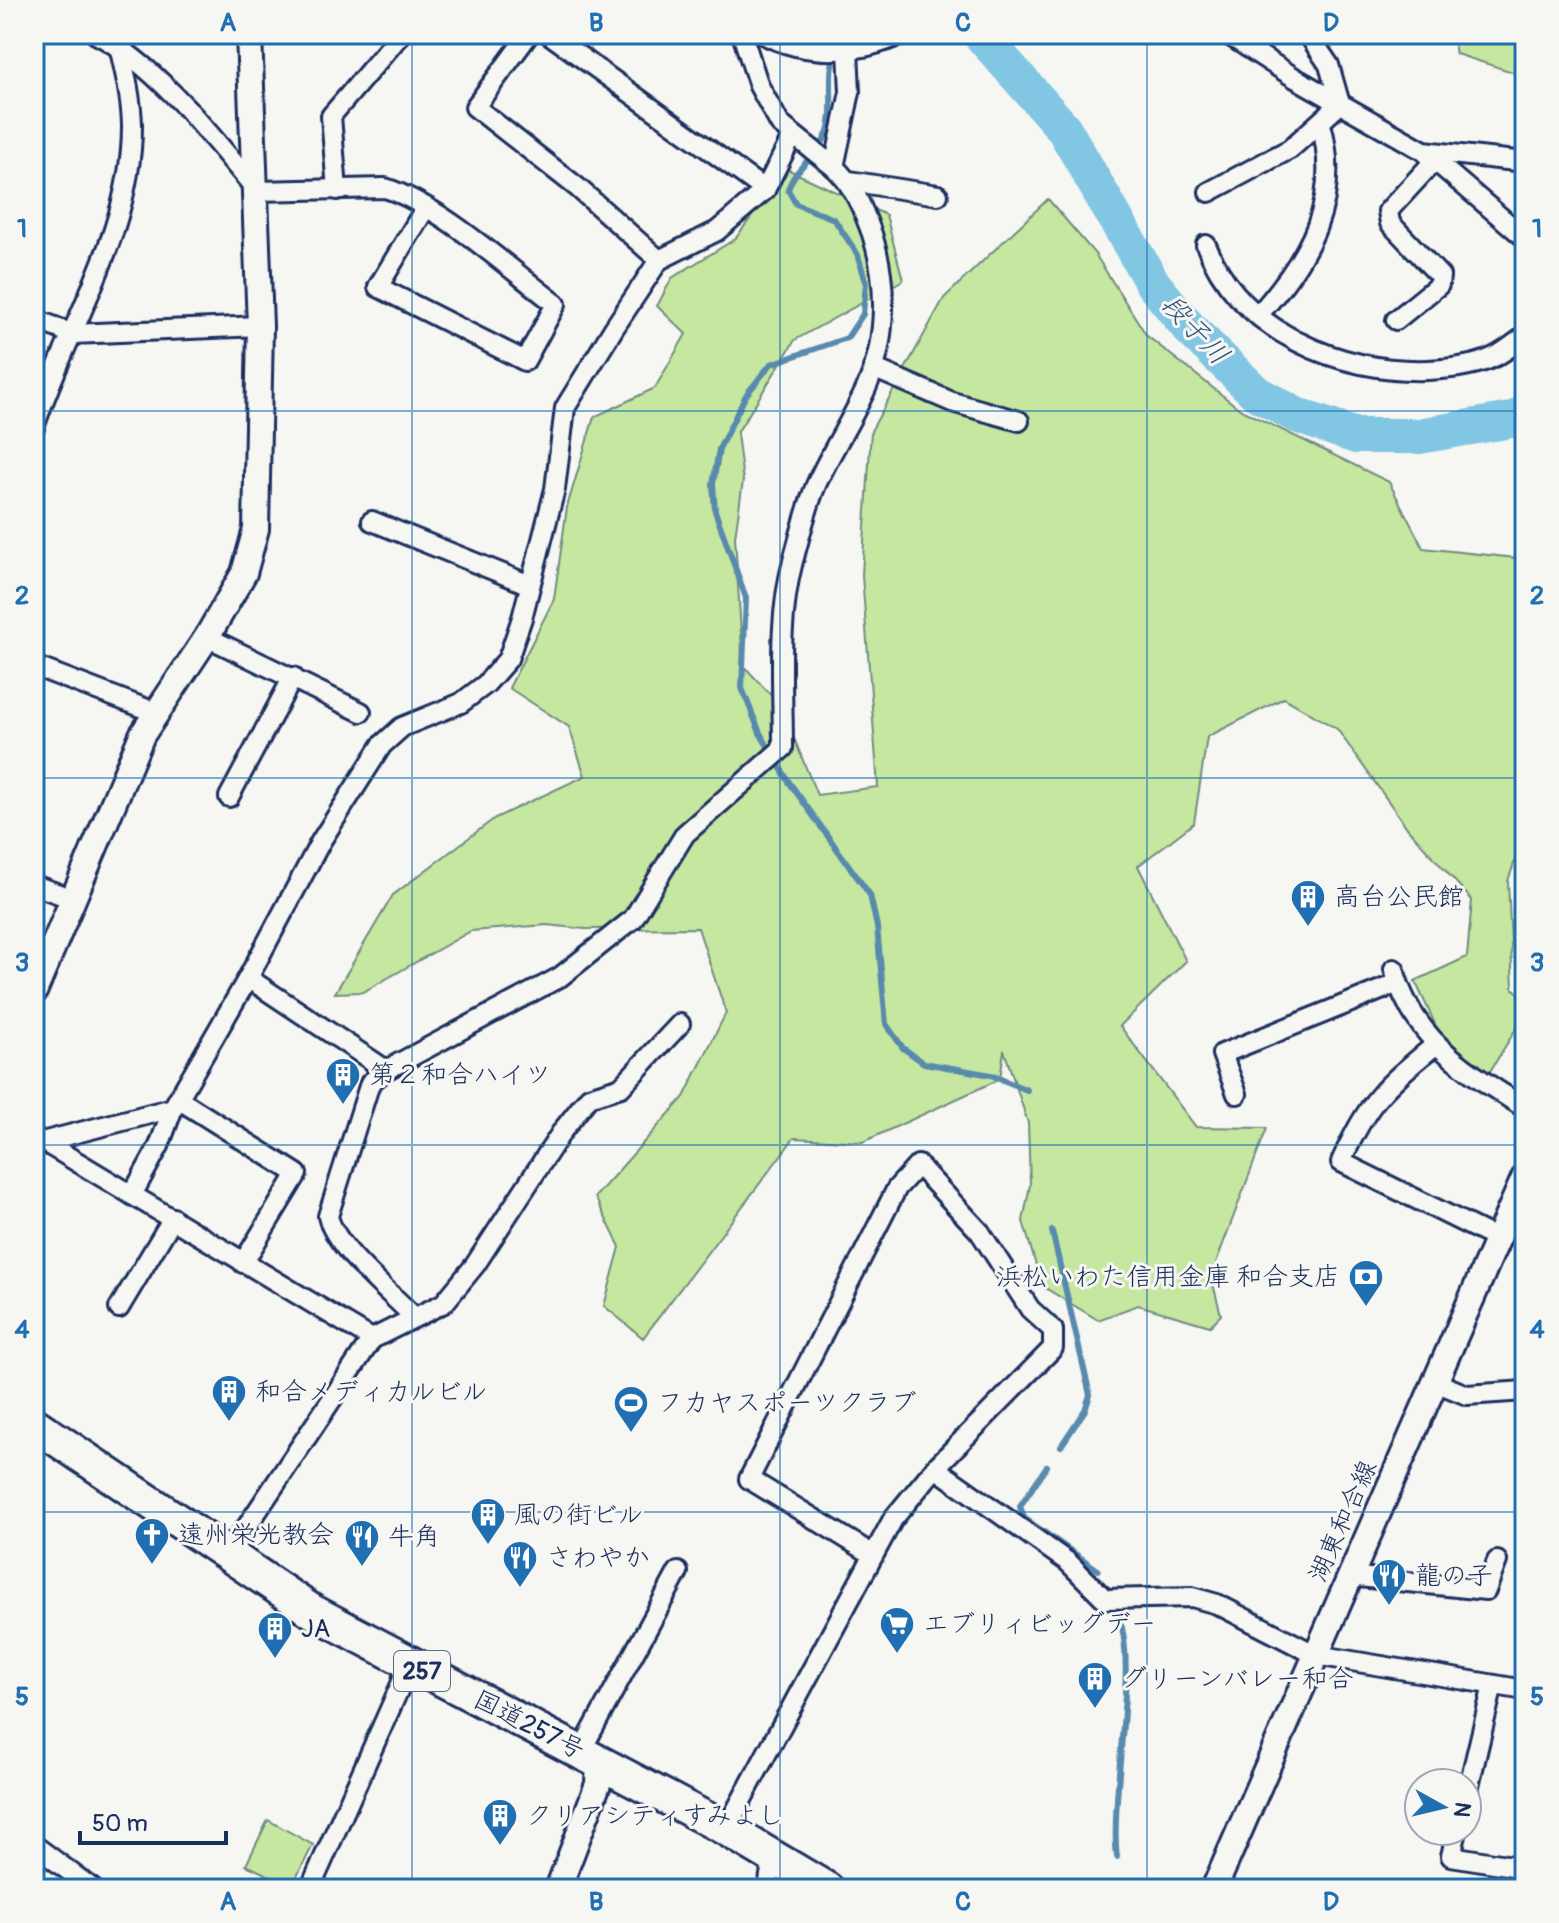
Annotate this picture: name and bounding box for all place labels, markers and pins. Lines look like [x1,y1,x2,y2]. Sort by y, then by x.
building icon: 高台公民館 [1289,878,1327,928]
place label: 高台公民館 [1334,881,1464,913]
building icon: 第２和合ハイツ [324,1056,362,1106]
place label: 第２和合ハイツ [369,1059,551,1091]
bank icon: 浜松いわた信用金庫 和合支店 [1347,1258,1385,1308]
place label: 浜松いわた信用金庫 和合支店 [996,1261,1340,1293]
building icon: 和合メディカルビル [210,1373,248,1423]
place label: 和合メディカルビル [255,1376,487,1408]
sports icon: フカヤスポーツクラブ [612,1384,650,1434]
place label: フカヤスポーツクラブ [657,1387,916,1419]
building icon: 風の街ビル [469,1496,507,1546]
place label: 風の街ビル [514,1499,643,1531]
church icon: 遠州栄光教会 [133,1516,171,1566]
restaurant icon: 牛角 [343,1518,381,1568]
place label: 遠州栄光教会 [178,1519,334,1551]
place label: 牛角 [388,1521,440,1553]
restaurant icon: さわやか [501,1539,539,1589]
place label: さわやか [546,1542,650,1574]
restaurant icon: 龍の子 [1370,1557,1408,1607]
place label: 龍の子 [1415,1560,1493,1592]
supermarket icon: エブリィビッグデー [878,1605,916,1655]
place label: エブリィビッグデー [923,1608,1156,1640]
building icon: JA [256,1610,294,1660]
place label: JA [301,1613,330,1645]
building icon: グリーンバレー和合 [1076,1660,1114,1710]
place label: グリーンバレー和合 [1121,1663,1353,1695]
building icon: クリアシティすみよし [481,1797,519,1847]
place label: クリアシティすみよし [526,1800,784,1832]

